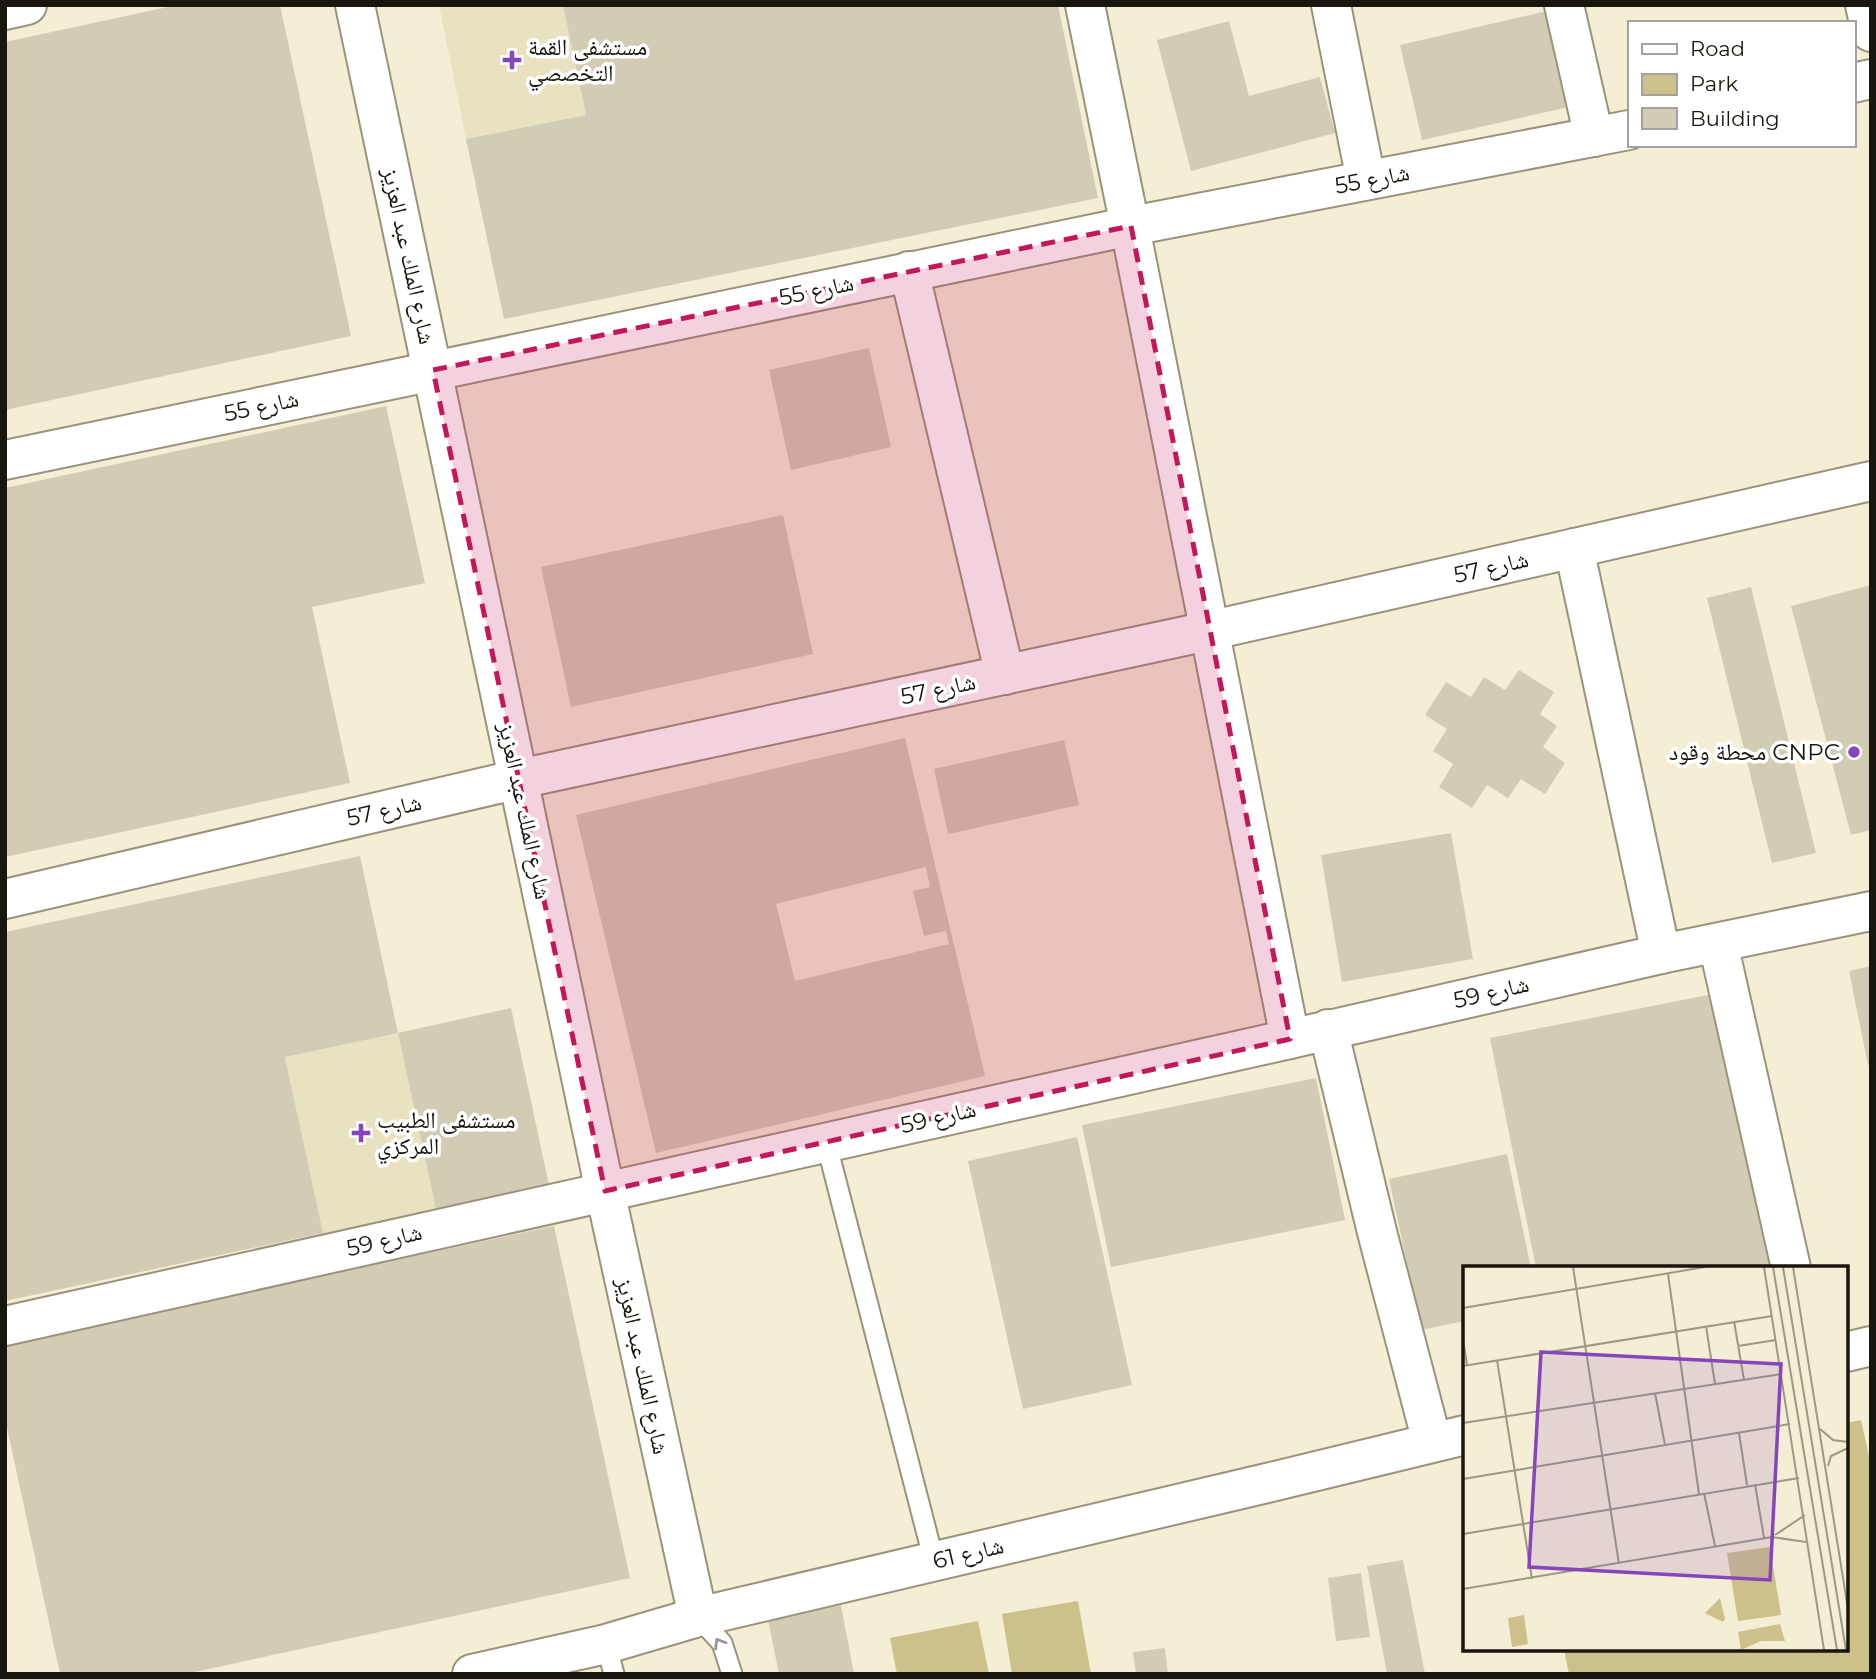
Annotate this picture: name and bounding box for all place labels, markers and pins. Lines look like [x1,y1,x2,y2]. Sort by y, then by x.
place label: مستشفى القمة التخصصي [528,33,647,92]
marker: مستشفى القمة التخصصي [502,50,522,70]
place label: محطة وقود CNPC [1669,738,1840,766]
marker: محطة وقود CNPC [1846,744,1862,760]
place label: مستشفى الطبيب المركزي [377,1106,516,1165]
marker: مستشفى الطبيب المركزي [351,1123,371,1143]

